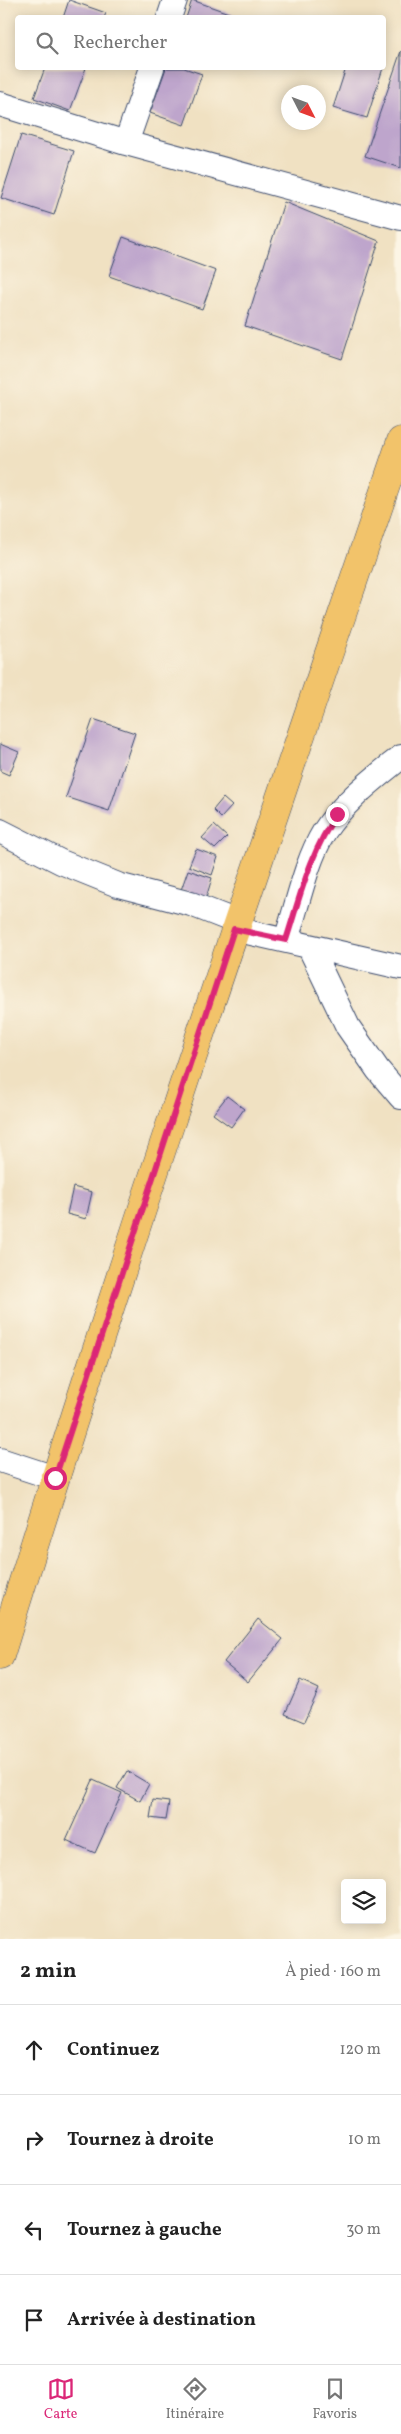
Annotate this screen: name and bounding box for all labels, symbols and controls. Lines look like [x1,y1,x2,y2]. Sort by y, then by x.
search box [15,15,386,70]
icon: search [33,29,61,57]
text: Rechercher [73,30,167,56]
north arrow [281,85,326,130]
route end [326,803,349,826]
route start [44,1467,67,1490]
map controls [341,1879,386,1924]
button: layers [341,1879,386,1924]
text: 2 min [20,1957,77,1986]
text: À pied · 160 m [285,1961,381,1983]
icon: ahead [20,2036,48,2064]
text: Continuez [67,2037,159,2063]
text: 120 m [339,2039,381,2061]
icon: right [20,2126,48,2154]
text: Tournez à droite [67,2127,214,2153]
text: 10 m [348,2129,381,2151]
icon: left [20,2216,48,2244]
text: Tournez à gauche [67,2217,222,2243]
text: 30 m [346,2219,381,2241]
icon: arrive [20,2306,48,2334]
text: Arrivée à destination [67,2307,256,2333]
tab: Carte [44,2375,77,2424]
tab: Itinéraire [166,2375,224,2424]
tab: Favoris [312,2375,357,2424]

